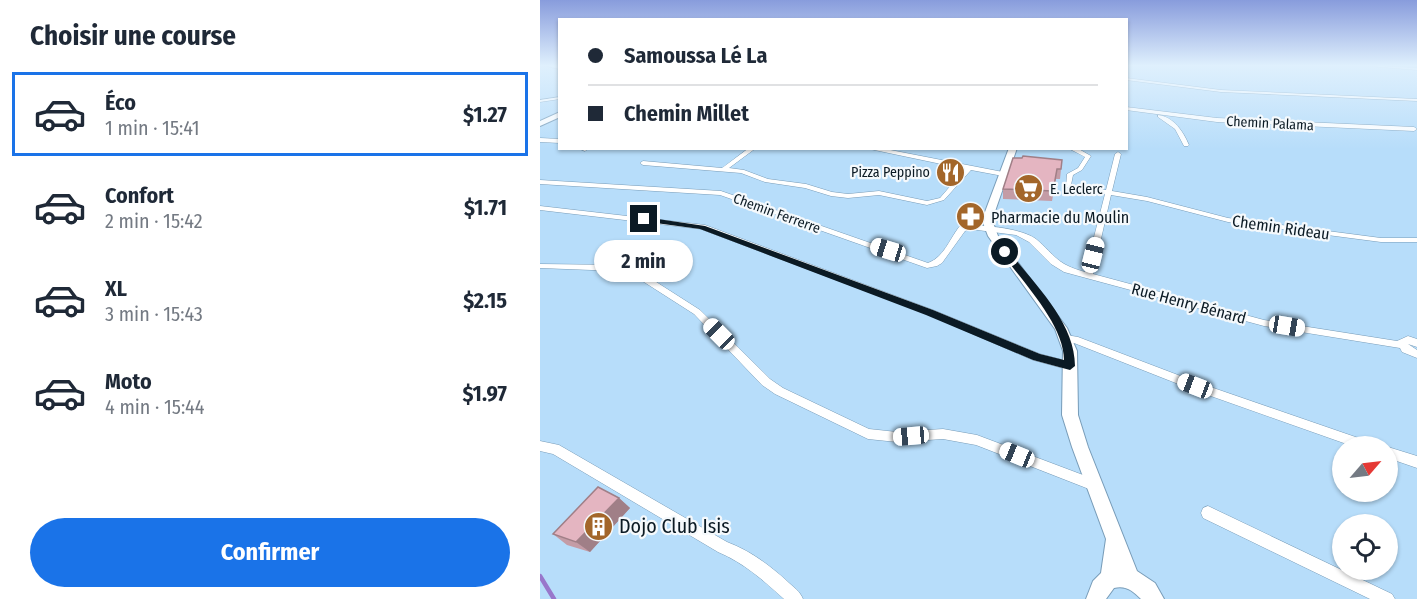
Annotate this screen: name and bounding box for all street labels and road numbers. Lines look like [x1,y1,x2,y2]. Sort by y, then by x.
street label: Chemin Palama [1226,113,1314,134]
street label: Chemin Ferrerre [731,190,823,237]
street label: Chemin Rideau [1231,211,1331,244]
street label: Rue Henry Bénard [1129,279,1248,328]

